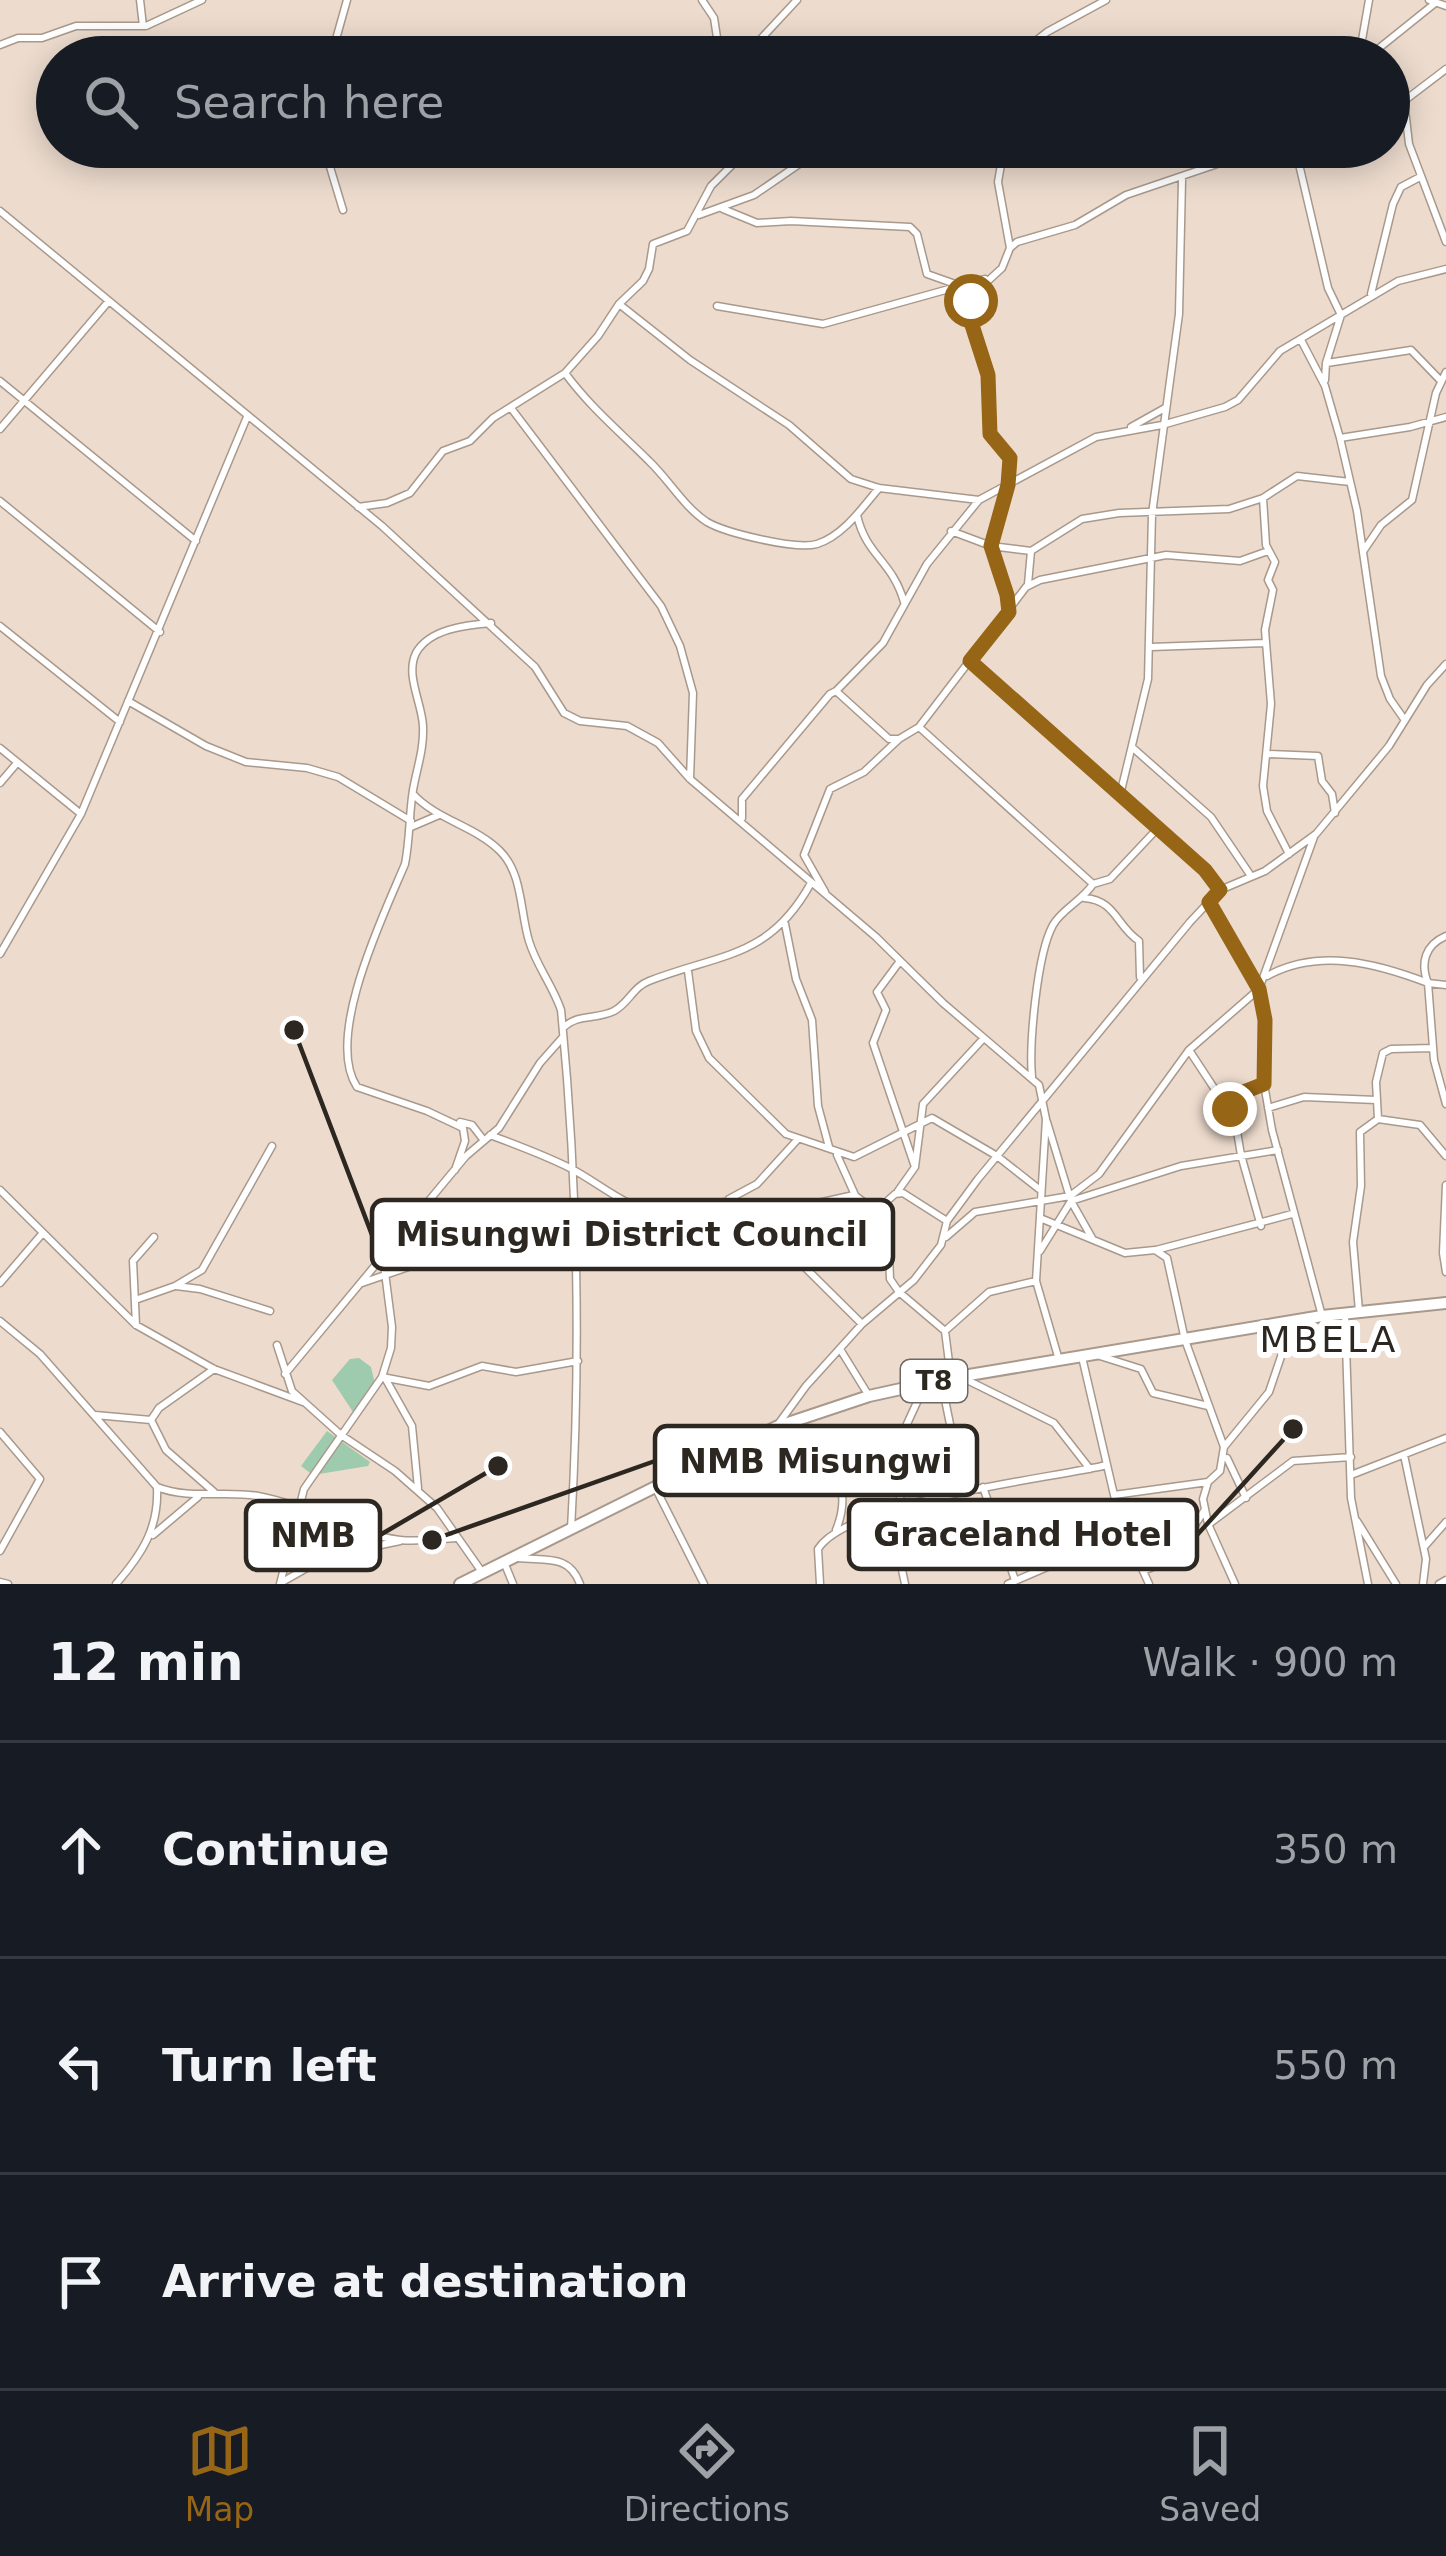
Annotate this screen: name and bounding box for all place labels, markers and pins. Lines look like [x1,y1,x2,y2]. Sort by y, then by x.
callout: Misungwi District Council [372,1200,893,1269]
callout: NMB Misungwi [655,1426,977,1495]
callout: Graceland Hotel [849,1500,1197,1569]
callout: NMB [246,1501,380,1570]

